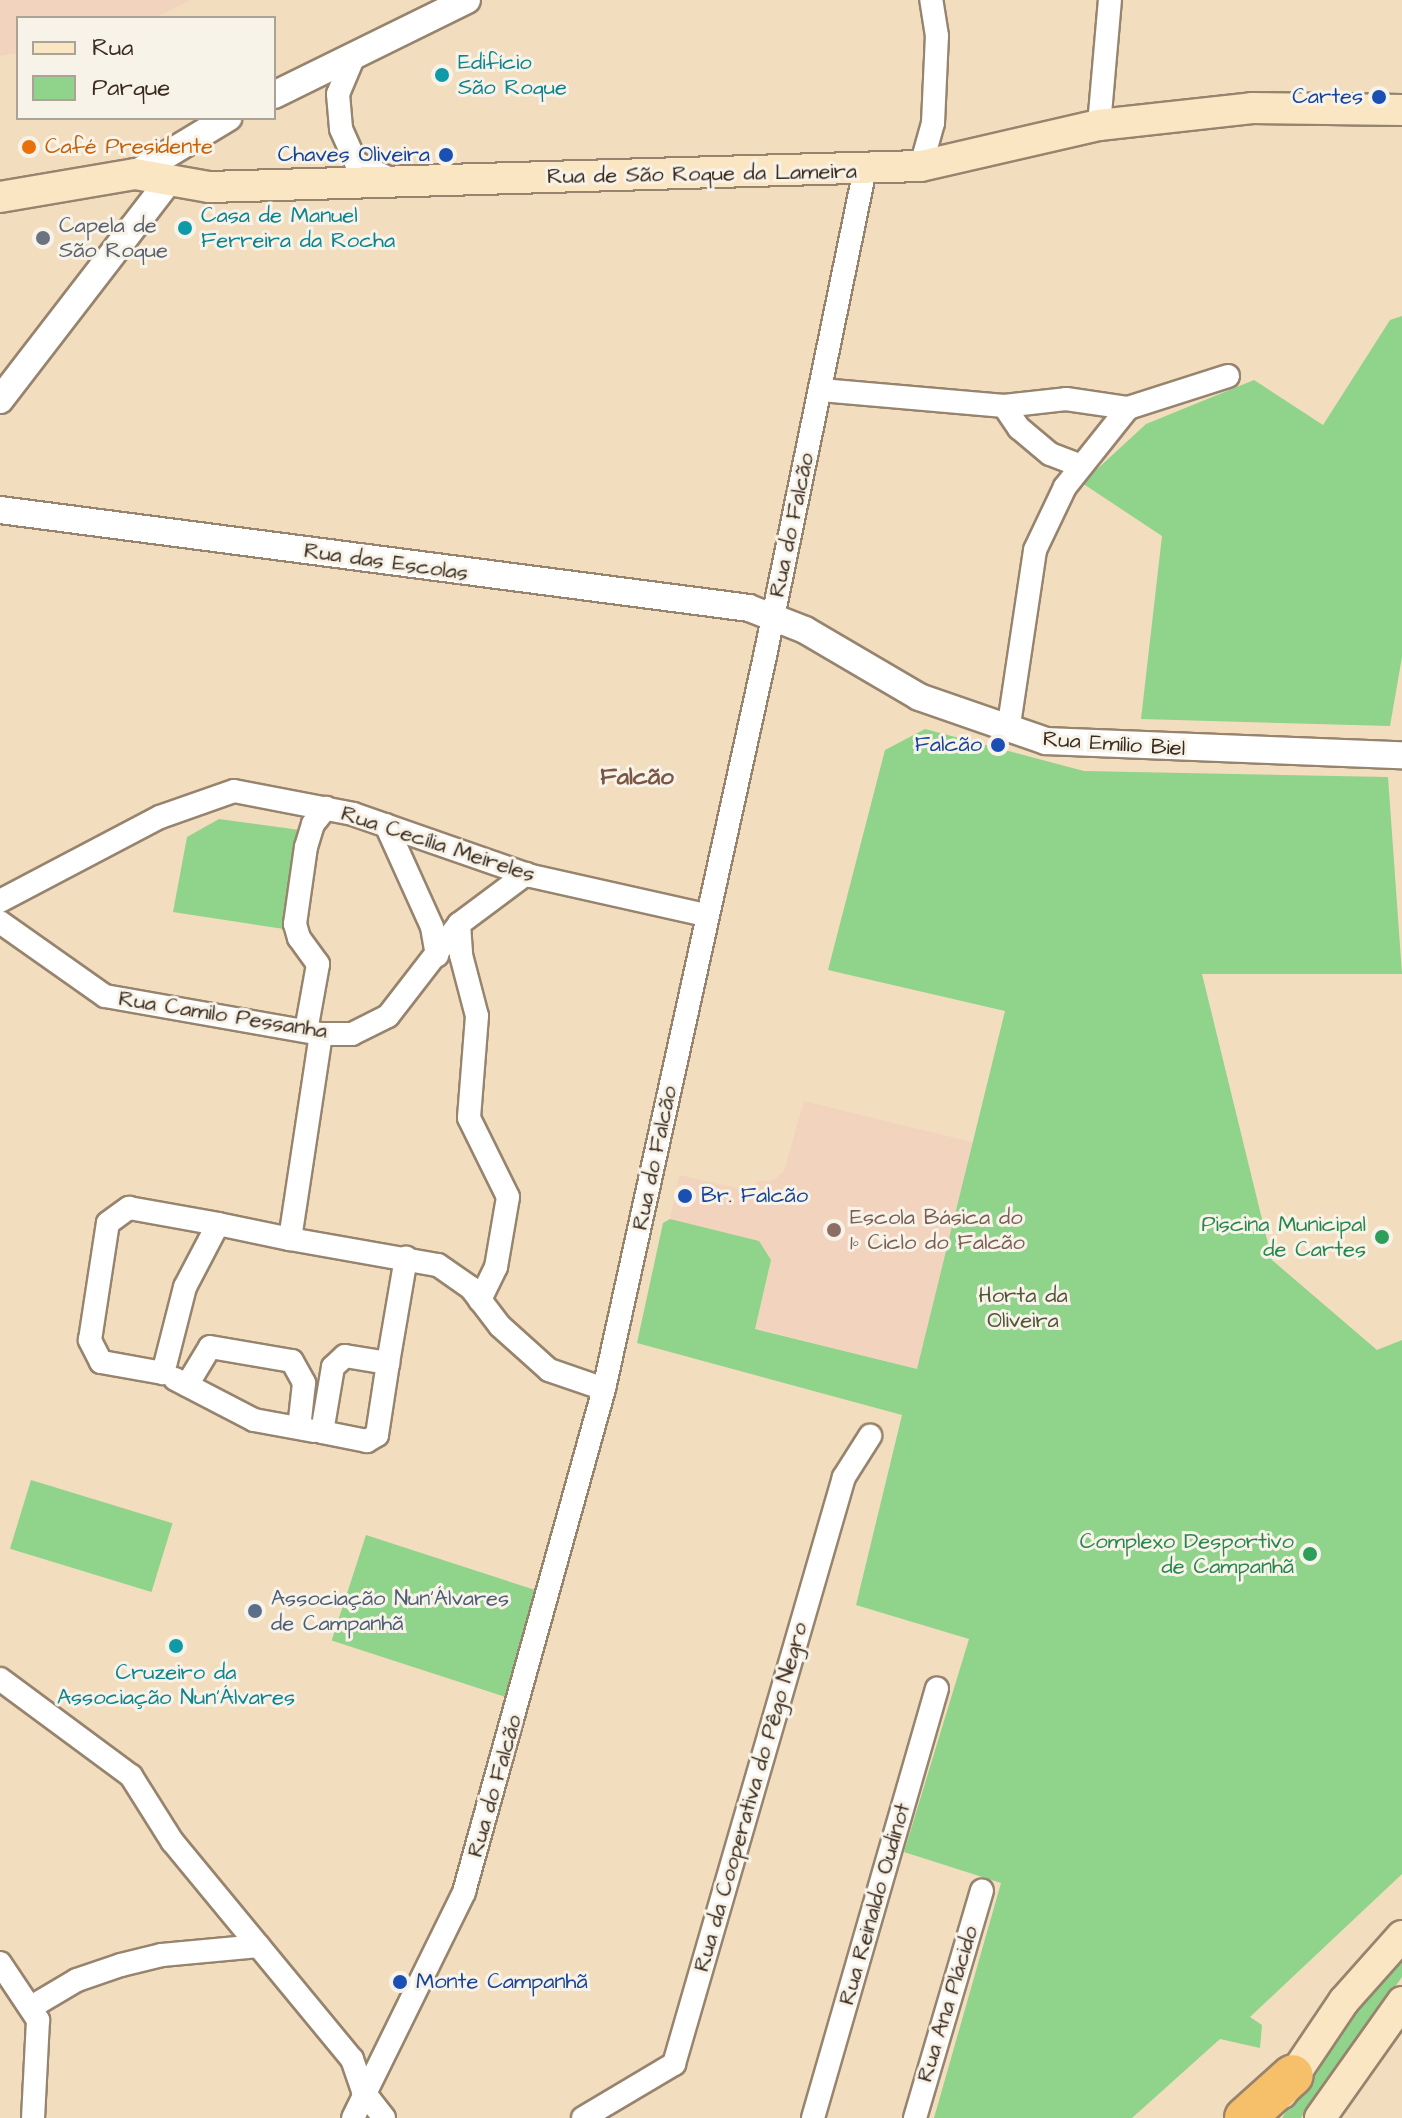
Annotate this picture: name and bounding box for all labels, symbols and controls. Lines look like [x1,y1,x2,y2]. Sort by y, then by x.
legend [16,16,276,120]
text: Rua [92,31,134,65]
place label: Edifício São Roque [458,49,567,100]
marker: Edifício São Roque [433,66,451,84]
text: Parque [92,71,170,105]
place label: Cartes [1292,84,1363,110]
marker: Cartes [1370,88,1388,106]
place label: Café Presidente [45,134,213,160]
marker: Café Presidente [20,138,38,156]
place label: Chaves Oliveira [278,142,430,168]
marker: Chaves Oliveira [437,146,455,164]
street label: Rua de São Roque da Lameira [547,158,857,190]
place label: Casa de Manuel Ferreira da Rocha [201,202,395,254]
place label: Capela de São Roque [59,212,168,264]
marker: Casa de Manuel Ferreira da Rocha [176,219,194,237]
marker: Capela de São Roque [34,229,52,247]
street label: Rua do Falcão [764,451,820,599]
street label: Rua das Escolas [302,537,470,587]
street label: Rua Emílio Biel [1042,726,1186,762]
place label: Falcão [915,732,982,758]
marker: Falcão [989,736,1007,754]
district label: Falcão [600,764,674,792]
street label: Rua Cecília Meireles [338,800,538,888]
street label: Rua Camilo Pessanha [117,985,329,1045]
street label: Rua do Falcão [627,1084,683,1232]
place label: Br. Falcão [701,1183,808,1209]
marker: Br. Falcão [676,1187,694,1205]
place label: Escola Básica do 1º Ciclo do Falcão [850,1204,1025,1256]
place label: Piscina Municipal de Cartes [1201,1211,1366,1262]
marker: Escola Básica do 1º Ciclo do Falcão [825,1221,843,1239]
marker: Piscina Municipal de Cartes [1373,1228,1391,1246]
park label: Horta da Oliveira [978,1282,1068,1334]
place label: Complexo Desportivo de Campanhã [1080,1528,1294,1580]
marker: Complexo Desportivo de Campanhã [1301,1545,1319,1563]
place label: Associação Nun'Álvares de Campanhã [271,1585,509,1636]
marker: Associação Nun'Álvares de Campanhã [246,1602,264,1620]
street label: Rua da Cooperativa do Pêgo Negro [688,1619,814,1975]
marker: Cruzeiro da Associação Nun'Álvares [167,1637,185,1655]
place label: Cruzeiro da Associação Nun'Álvares [57,1659,295,1710]
street label: Rua do Falcão [462,1712,528,1860]
street label: Rua Reinaldo Oudinot [834,1800,916,2008]
street label: Rua Ana Plácido [912,1923,984,2085]
place label: Monte Campanhã [416,1969,588,1995]
marker: Monte Campanhã [391,1973,409,1991]

